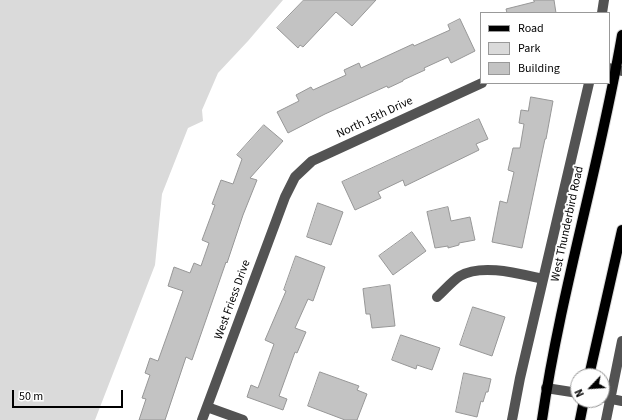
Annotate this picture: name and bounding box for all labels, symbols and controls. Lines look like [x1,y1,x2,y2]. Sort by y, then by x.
legend [480,12,610,84]
text: Road [518,20,544,37]
text: Park [518,40,540,57]
text: Building [518,60,560,77]
street label: North 15th Drive [335,94,415,142]
street label: West Thunderbird Road [549,165,587,283]
street label: West Friess Drive [212,258,254,342]
north arrow [570,368,610,408]
scale bar [14,382,125,408]
text: N [571,386,588,399]
text: 50 m [19,388,43,405]

